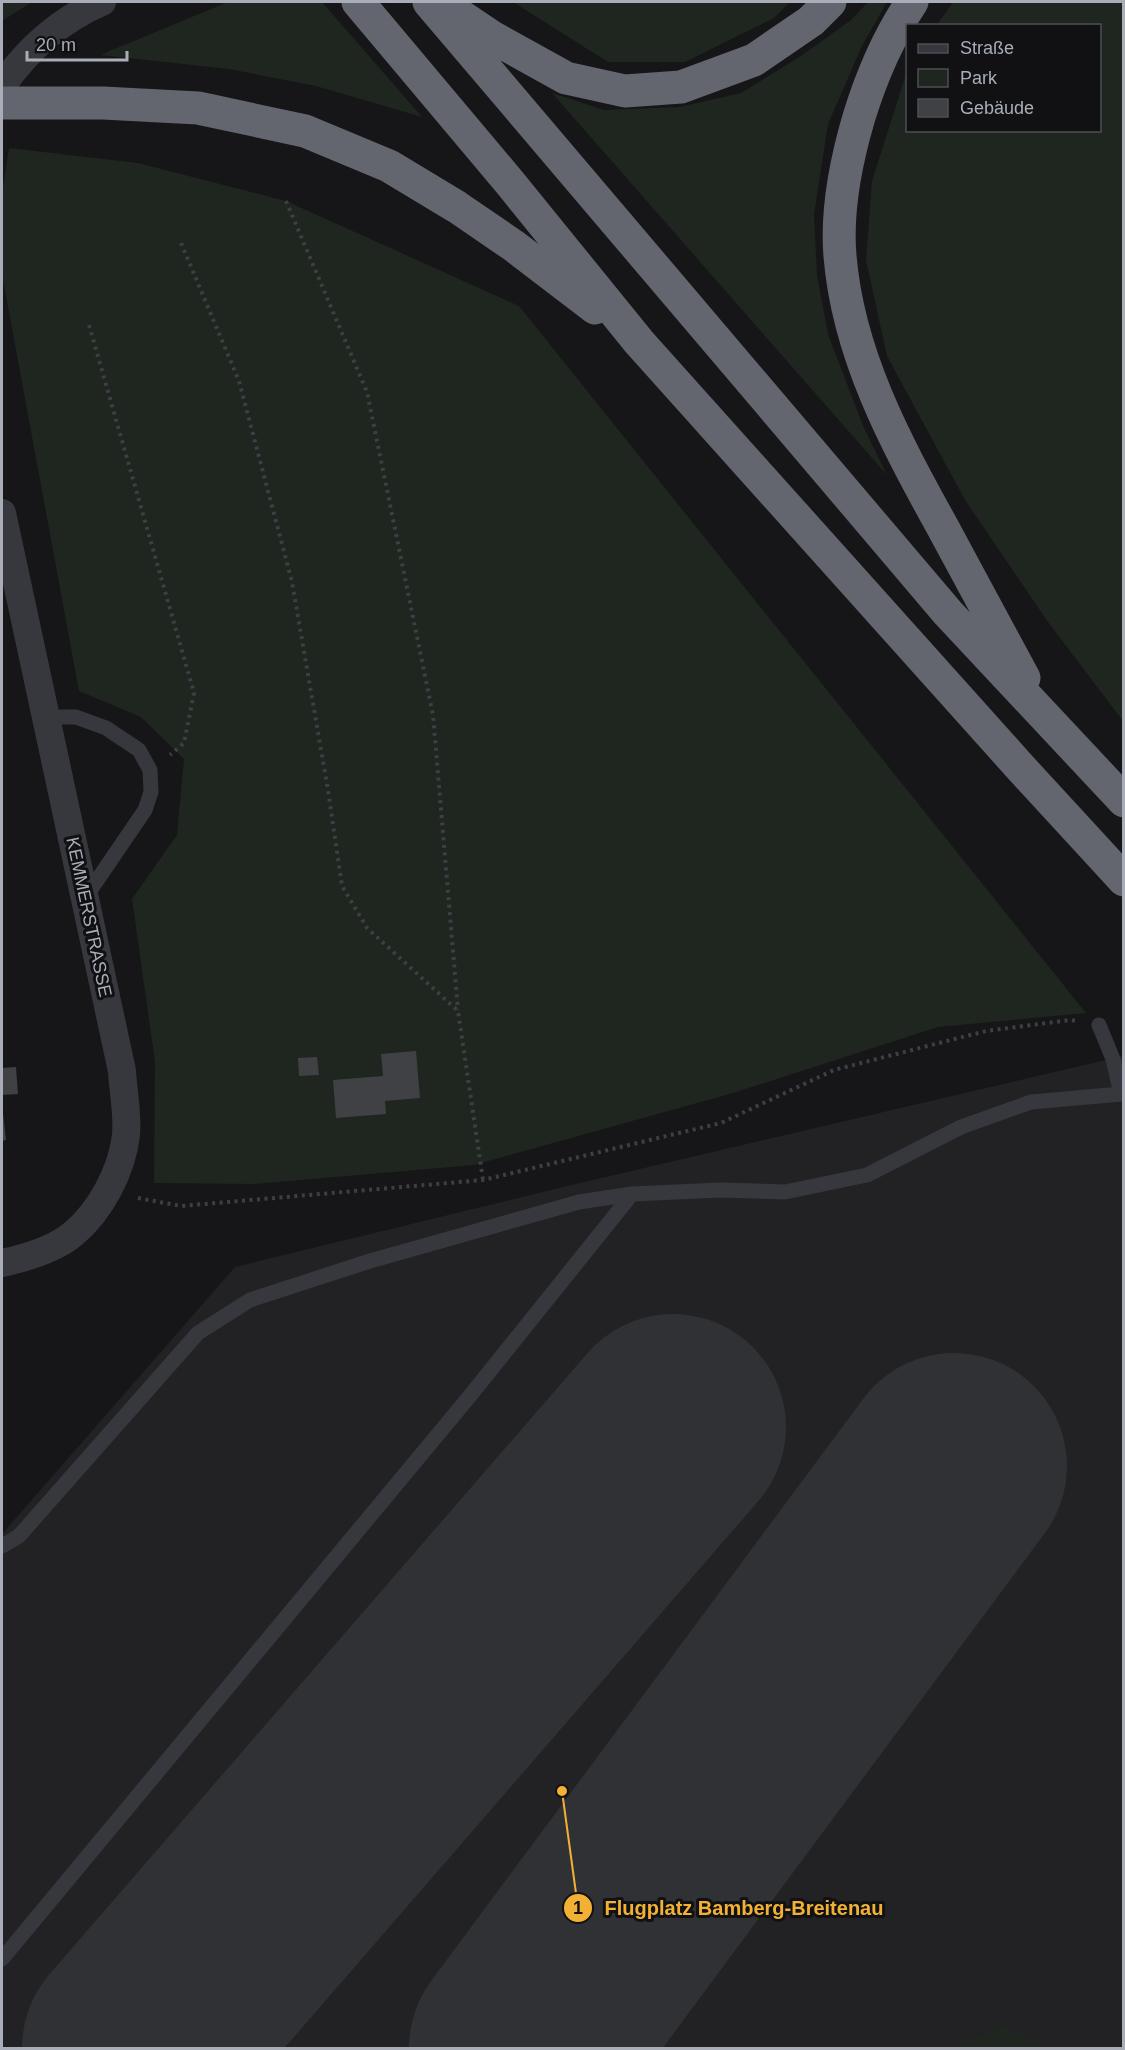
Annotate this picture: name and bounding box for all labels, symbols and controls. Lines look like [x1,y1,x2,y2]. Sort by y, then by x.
scale bar [27,24,128,62]
legend [906,24,1101,132]
text: 20 m [36,35,76,55]
text: Straße [960,38,1014,58]
text: Park [960,68,998,88]
text: Gebäude [960,98,1034,118]
street label: KEMMERSTRASSE [62,835,116,999]
callout: Flugplatz Bamberg-Breitenau [563,1889,895,1927]
text: Flugplatz Bamberg-Breitenau [605,1897,883,1919]
text: 1 [573,1898,583,1918]

